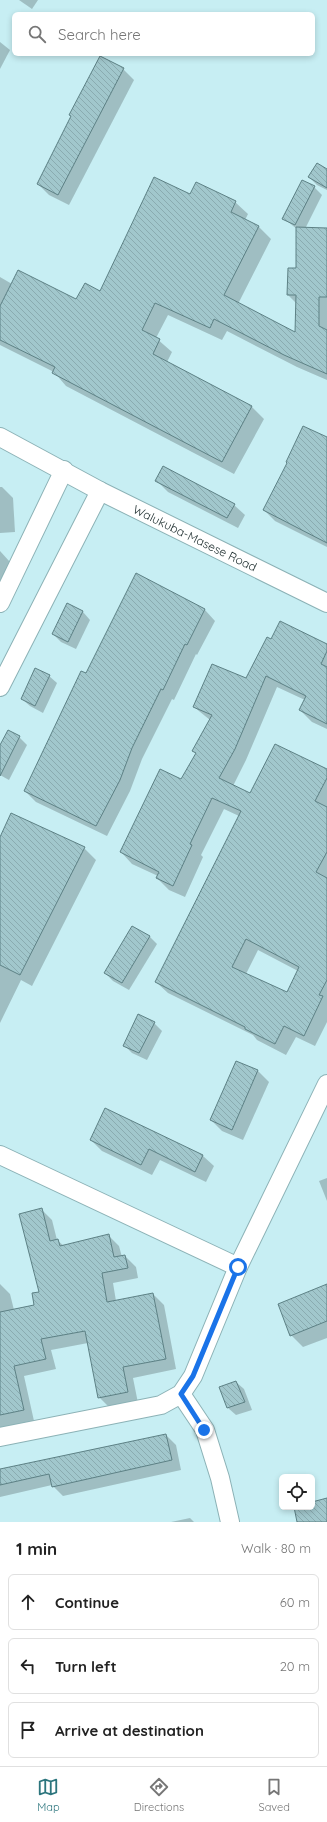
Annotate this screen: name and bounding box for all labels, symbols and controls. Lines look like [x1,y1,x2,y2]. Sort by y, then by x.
search box [12,12,315,56]
icon: search [26,23,48,45]
text: Search here [58,25,141,44]
street label: Walukuba-Masese Road [131,502,259,574]
route start [229,1258,247,1276]
route end [195,1421,213,1439]
map controls [279,1474,315,1510]
button: locate [279,1474,315,1510]
text: 1 min [16,1538,57,1559]
text: Walk · 80 m [241,1540,311,1556]
icon: ahead [17,1591,39,1613]
text: Continue [55,1593,119,1612]
text: 60 m [280,1594,310,1610]
icon: left [17,1655,39,1677]
text: Turn left [55,1657,117,1676]
text: 20 m [280,1658,310,1674]
icon: arrive [17,1719,39,1741]
text: Arrive at destination [55,1721,204,1740]
tab: Map [37,1776,60,1814]
tab: Directions [134,1776,184,1814]
tab: Saved [258,1776,290,1814]

